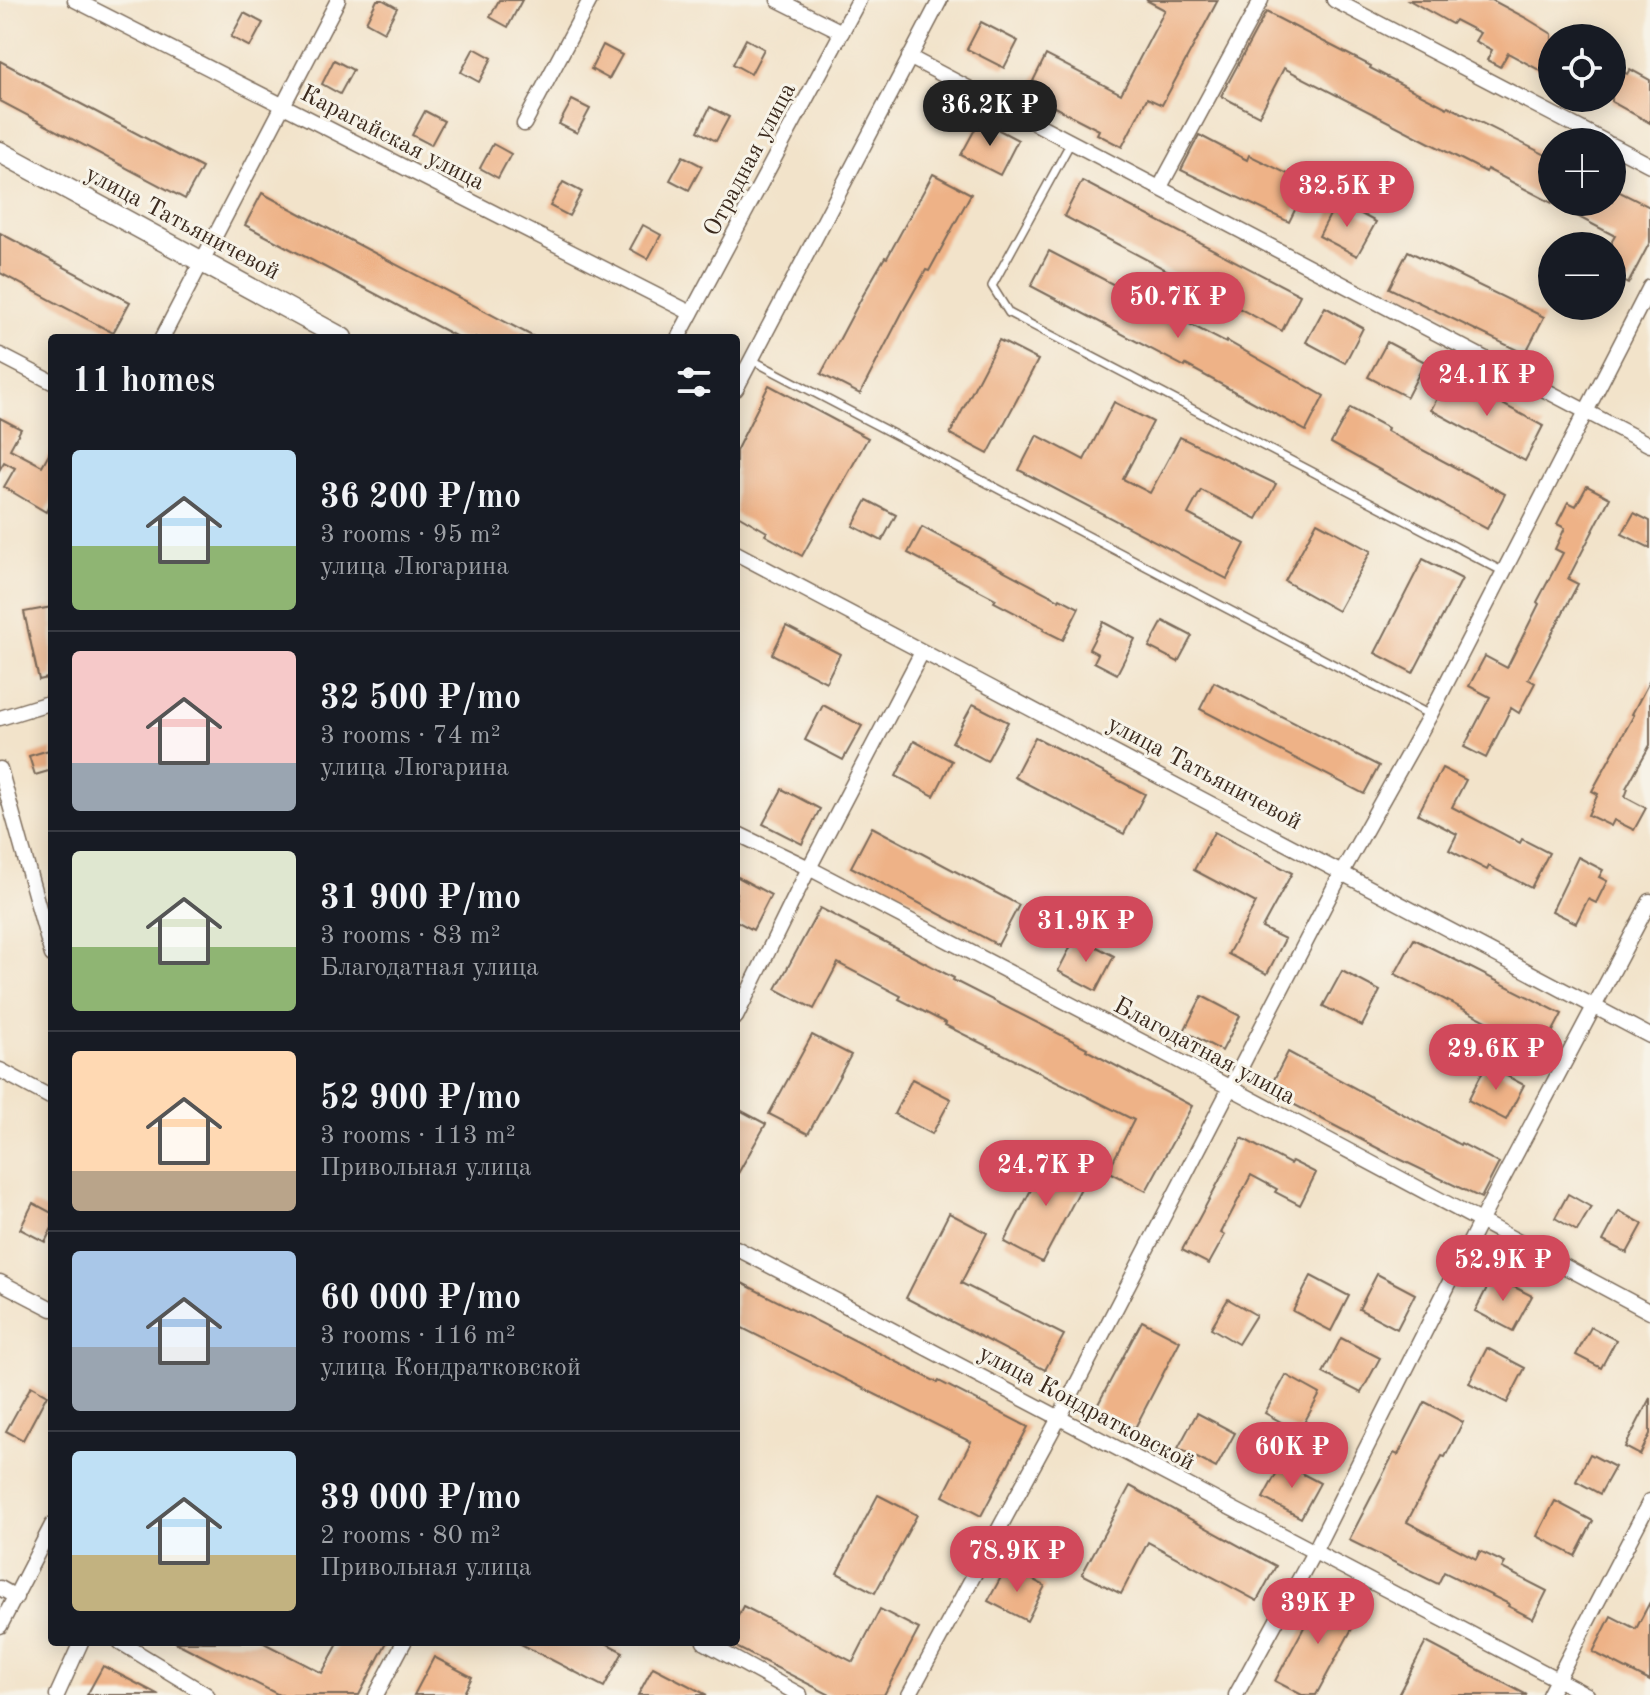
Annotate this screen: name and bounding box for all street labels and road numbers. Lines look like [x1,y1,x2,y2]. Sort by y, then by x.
street label: Отрадная улица [700,79,801,241]
street label: Карагайская улица [296,82,488,196]
street label: улица Татьяничевой [81,162,283,285]
street label: улица Татьяничевой [1103,712,1305,835]
street label: Благодатная улица [1109,994,1299,1110]
street label: улица Кондратковской [974,1342,1198,1476]

